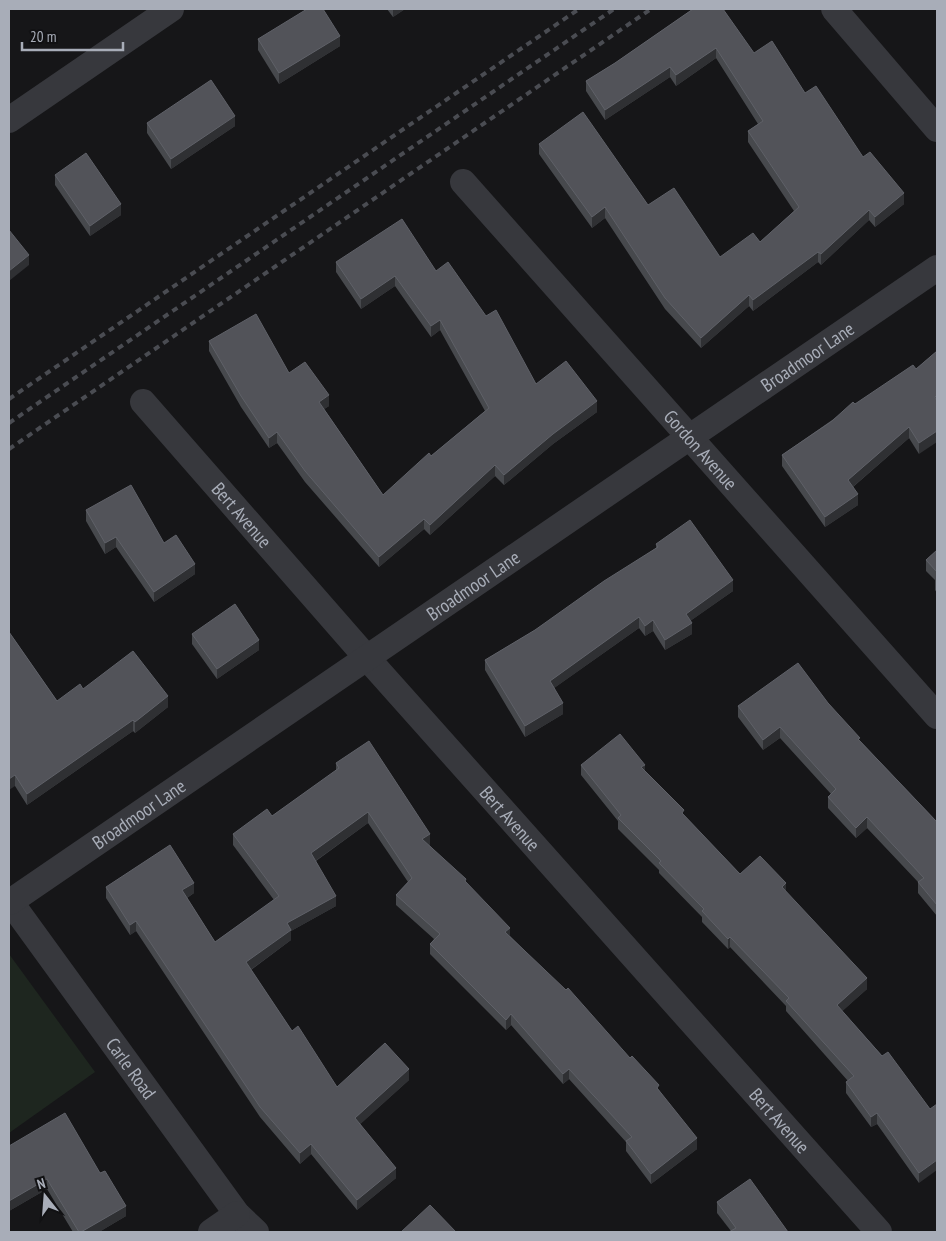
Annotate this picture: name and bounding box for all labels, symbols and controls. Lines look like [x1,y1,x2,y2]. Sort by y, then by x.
scale bar [22,20,124,52]
text: 20 m [30,27,56,46]
street label: Broadmoor Lane [756,316,859,397]
street label: Gordon Avenue [659,405,743,495]
street label: Bert Avenue [207,477,277,553]
street label: Broadmoor Lane [422,545,524,626]
street label: Broadmoor Lane [88,774,190,854]
street label: Bert Avenue [475,781,545,856]
street label: Carle Road [101,1033,162,1104]
street label: Bert Avenue [744,1083,815,1158]
north arrow [20,1171,70,1221]
text: N [35,1174,47,1193]

